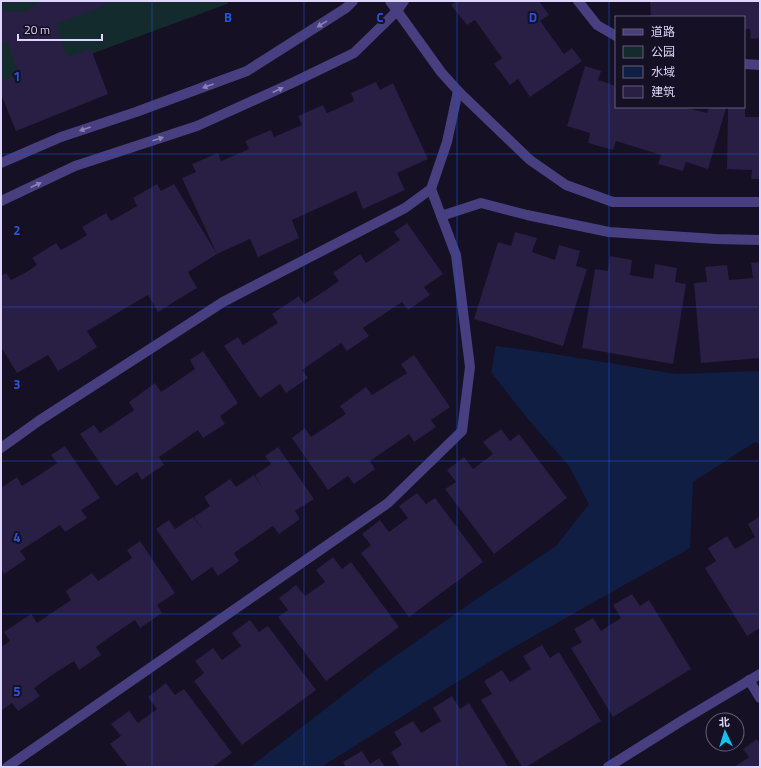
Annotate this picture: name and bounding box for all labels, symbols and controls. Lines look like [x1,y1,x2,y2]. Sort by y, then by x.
text: B [224,7,232,27]
text: C [376,7,384,27]
text: D [529,7,537,27]
scale bar [18,16,102,42]
legend [615,16,745,108]
text: 20 m [24,20,50,39]
one-way arrow [316,20,327,28]
text: 道路 [651,22,675,41]
text: 公园 [651,42,675,61]
text: 水域 [651,62,675,81]
text: 1 [13,66,21,86]
text: 建筑 [651,82,675,101]
one-way arrow [201,83,213,89]
one-way arrow [272,87,284,93]
one-way arrow [79,126,91,132]
one-way arrow [152,136,164,142]
one-way arrow [31,181,43,187]
text: 2 [13,220,21,240]
text: 3 [13,374,21,394]
text: 4 [13,527,21,547]
text: 5 [13,681,21,701]
north arrow [705,712,745,752]
text: 北 [718,714,730,730]

